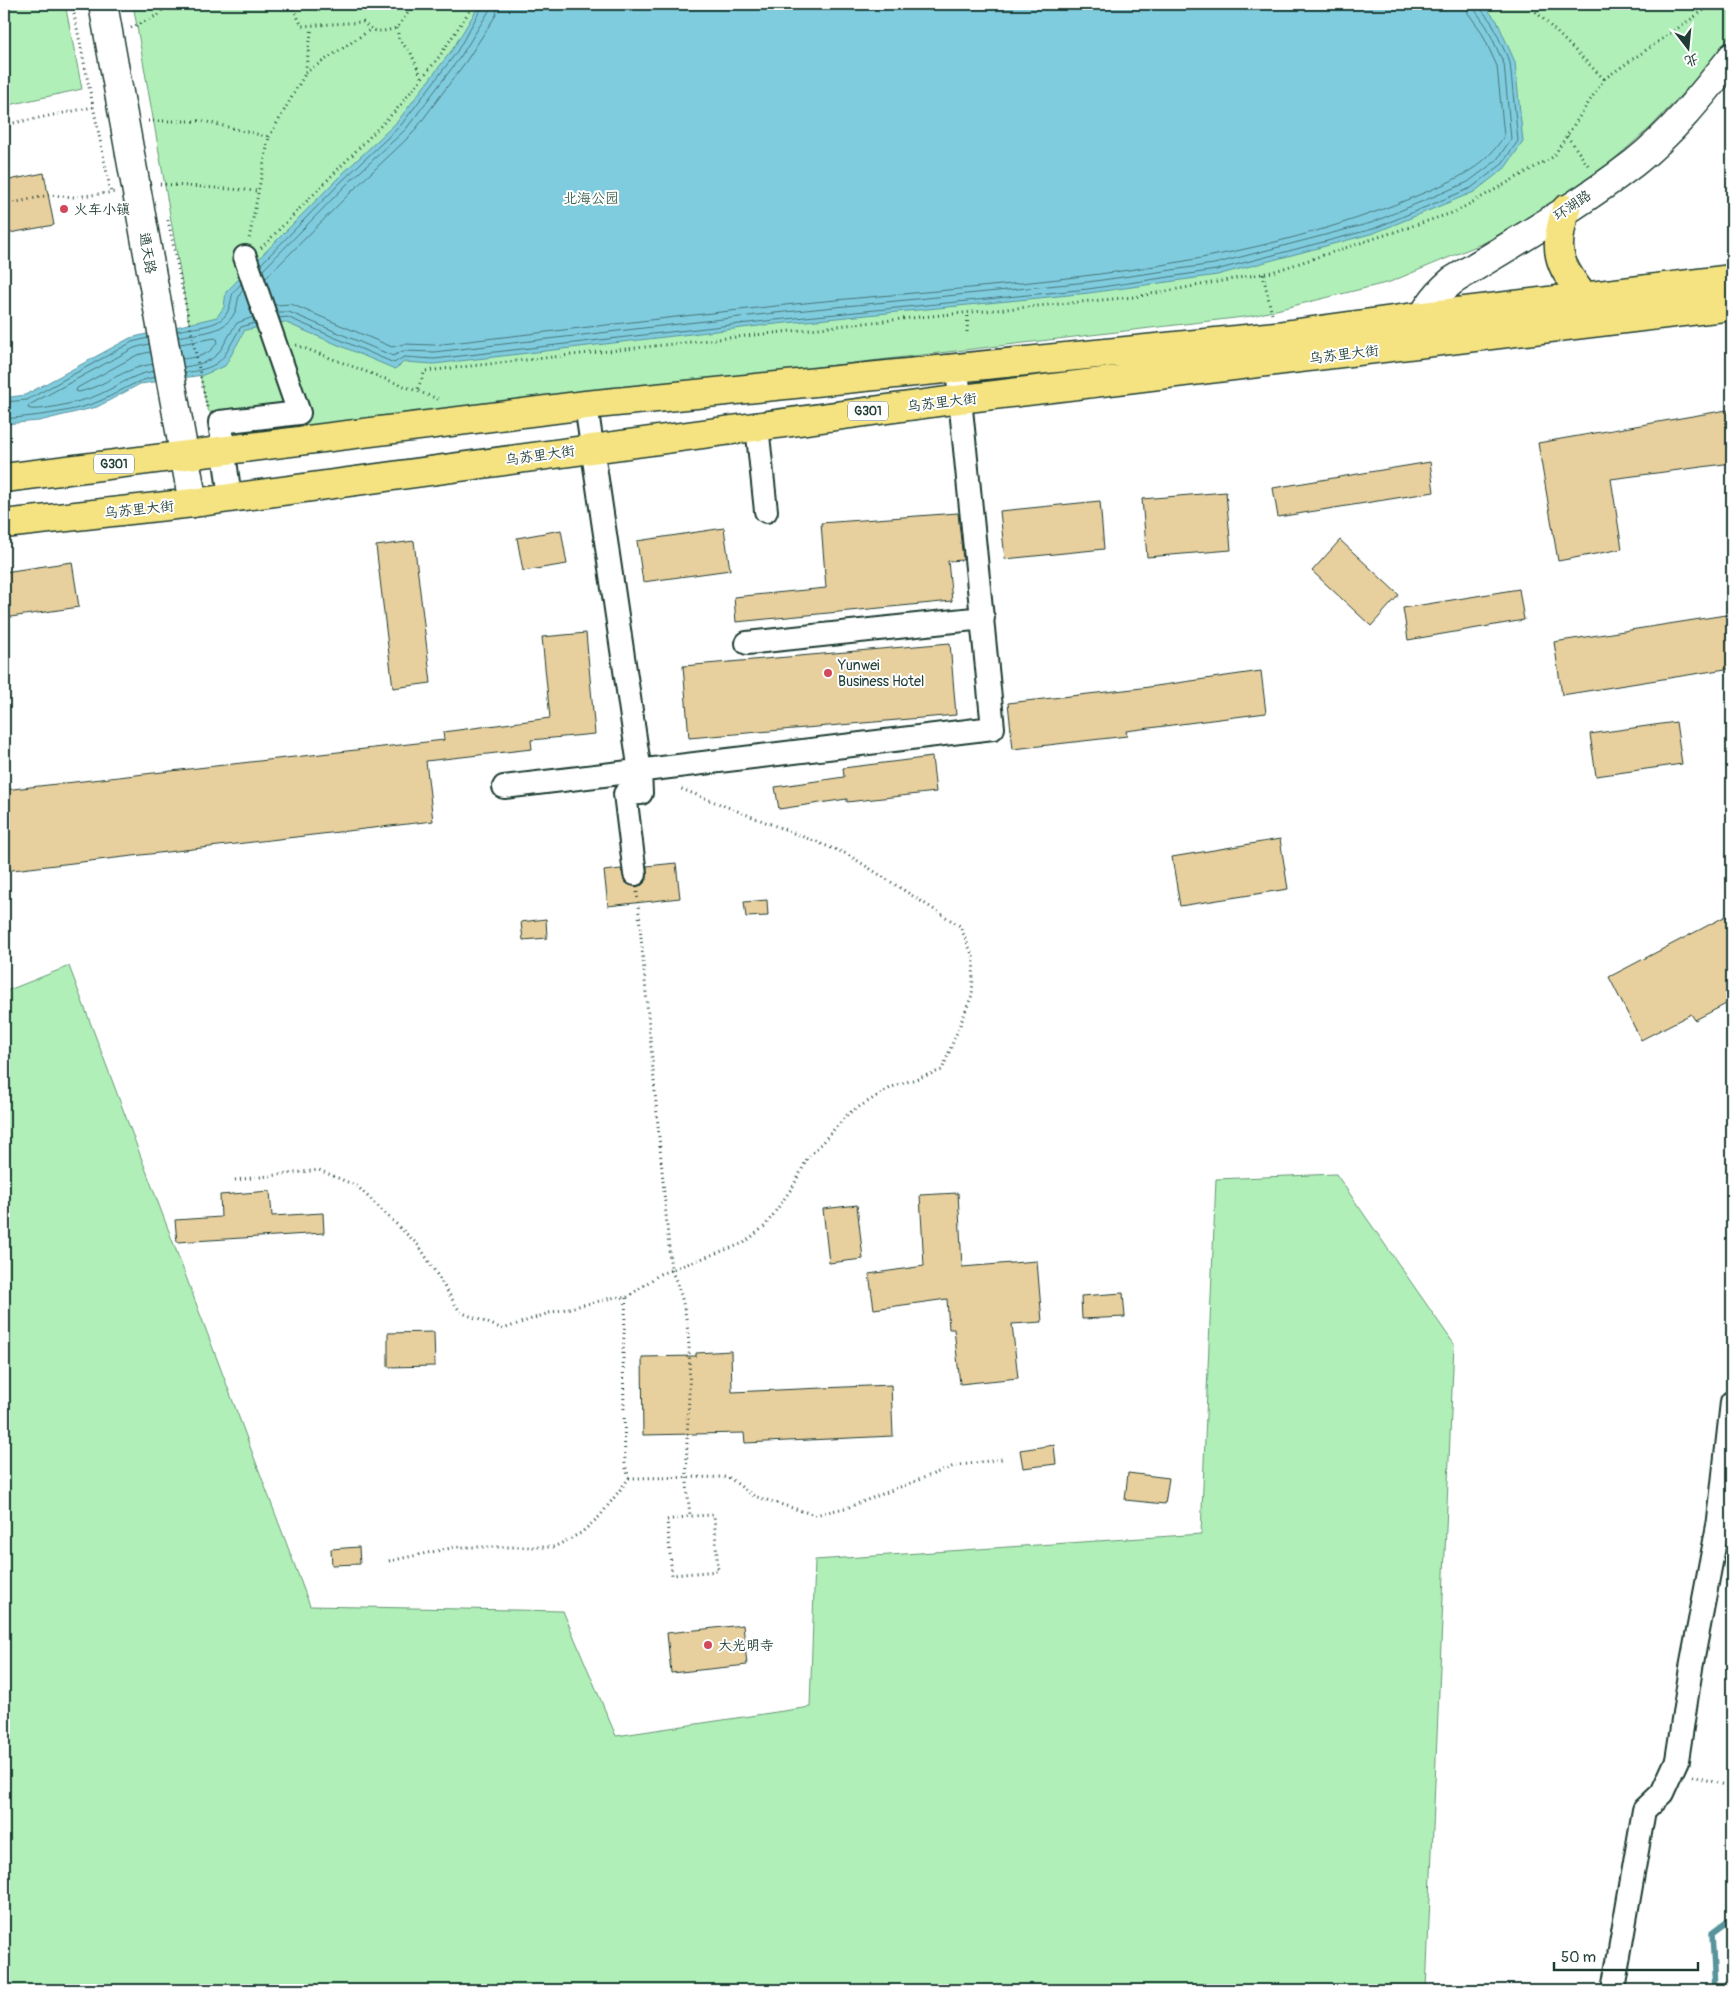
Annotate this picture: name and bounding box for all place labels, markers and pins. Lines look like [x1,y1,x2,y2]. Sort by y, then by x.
place label: 火车小镇 [74,201,130,218]
marker: 火车小镇 [58,203,70,215]
place label: Yunwei Business Hotel [837,657,924,690]
marker: Yunwei Business Hotel [822,667,834,679]
place label: 大光明寺 [718,1637,774,1654]
marker: 大光明寺 [702,1639,714,1651]

